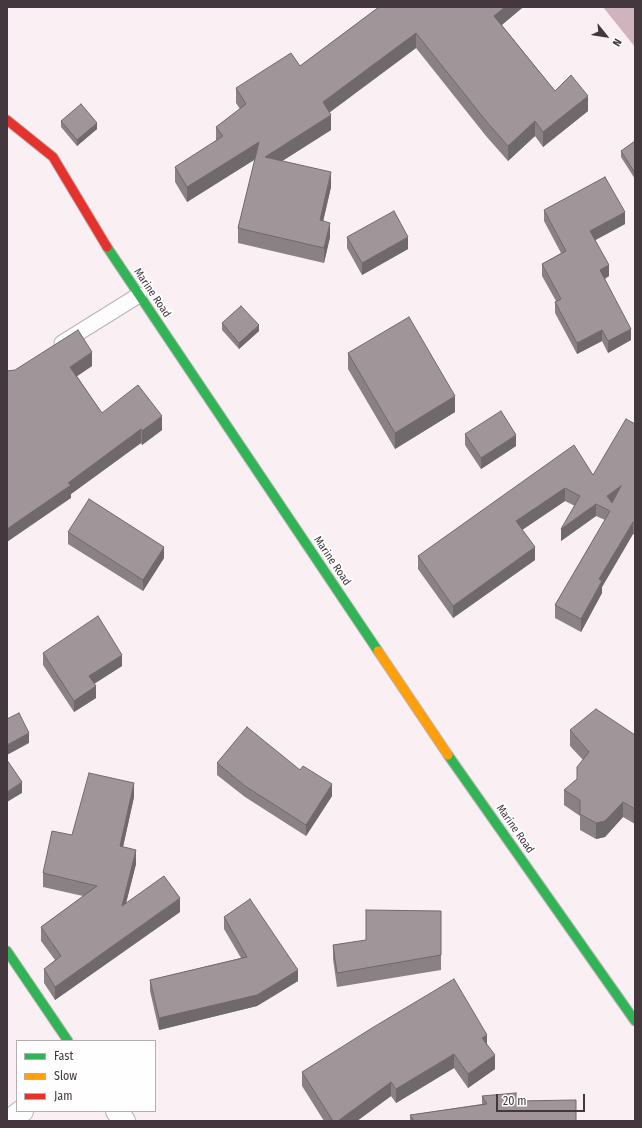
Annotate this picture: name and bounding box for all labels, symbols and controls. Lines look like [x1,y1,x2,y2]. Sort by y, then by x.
north arrow [586,16,626,56]
text: N [610,36,624,48]
street label: Marine Road [131,266,173,320]
street label: Marine Road [311,534,353,588]
street label: Marine Road [493,802,537,856]
legend [16,1040,156,1112]
text: Fast [54,1049,73,1063]
text: Slow [54,1069,77,1083]
scale bar [498,1086,587,1112]
text: Jam [54,1089,72,1103]
text: 20 m [503,1094,527,1108]

